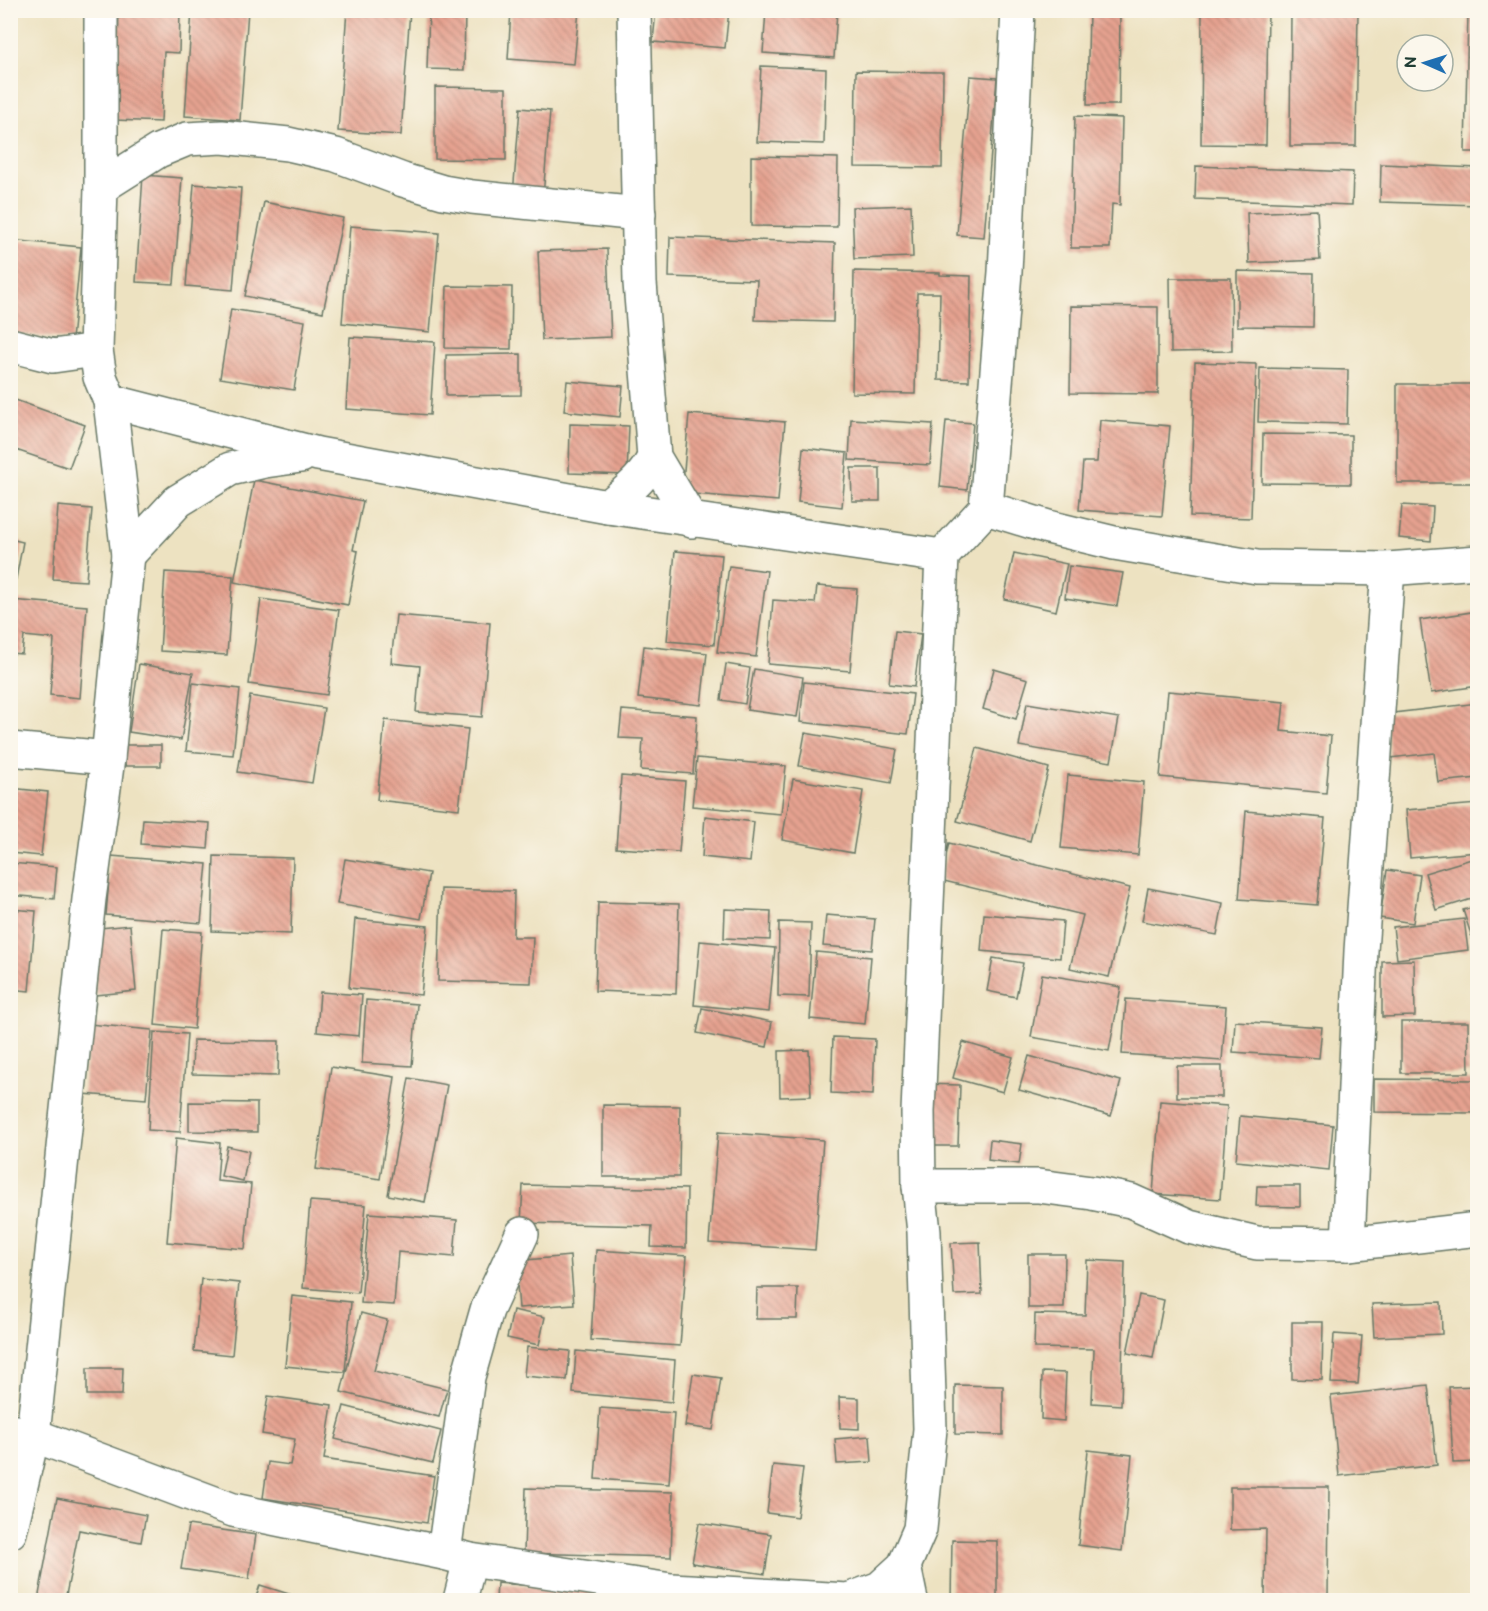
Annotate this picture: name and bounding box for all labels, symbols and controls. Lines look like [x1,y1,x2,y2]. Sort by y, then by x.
north arrow [1395,33,1455,93]
text: N [1402,56,1421,69]

